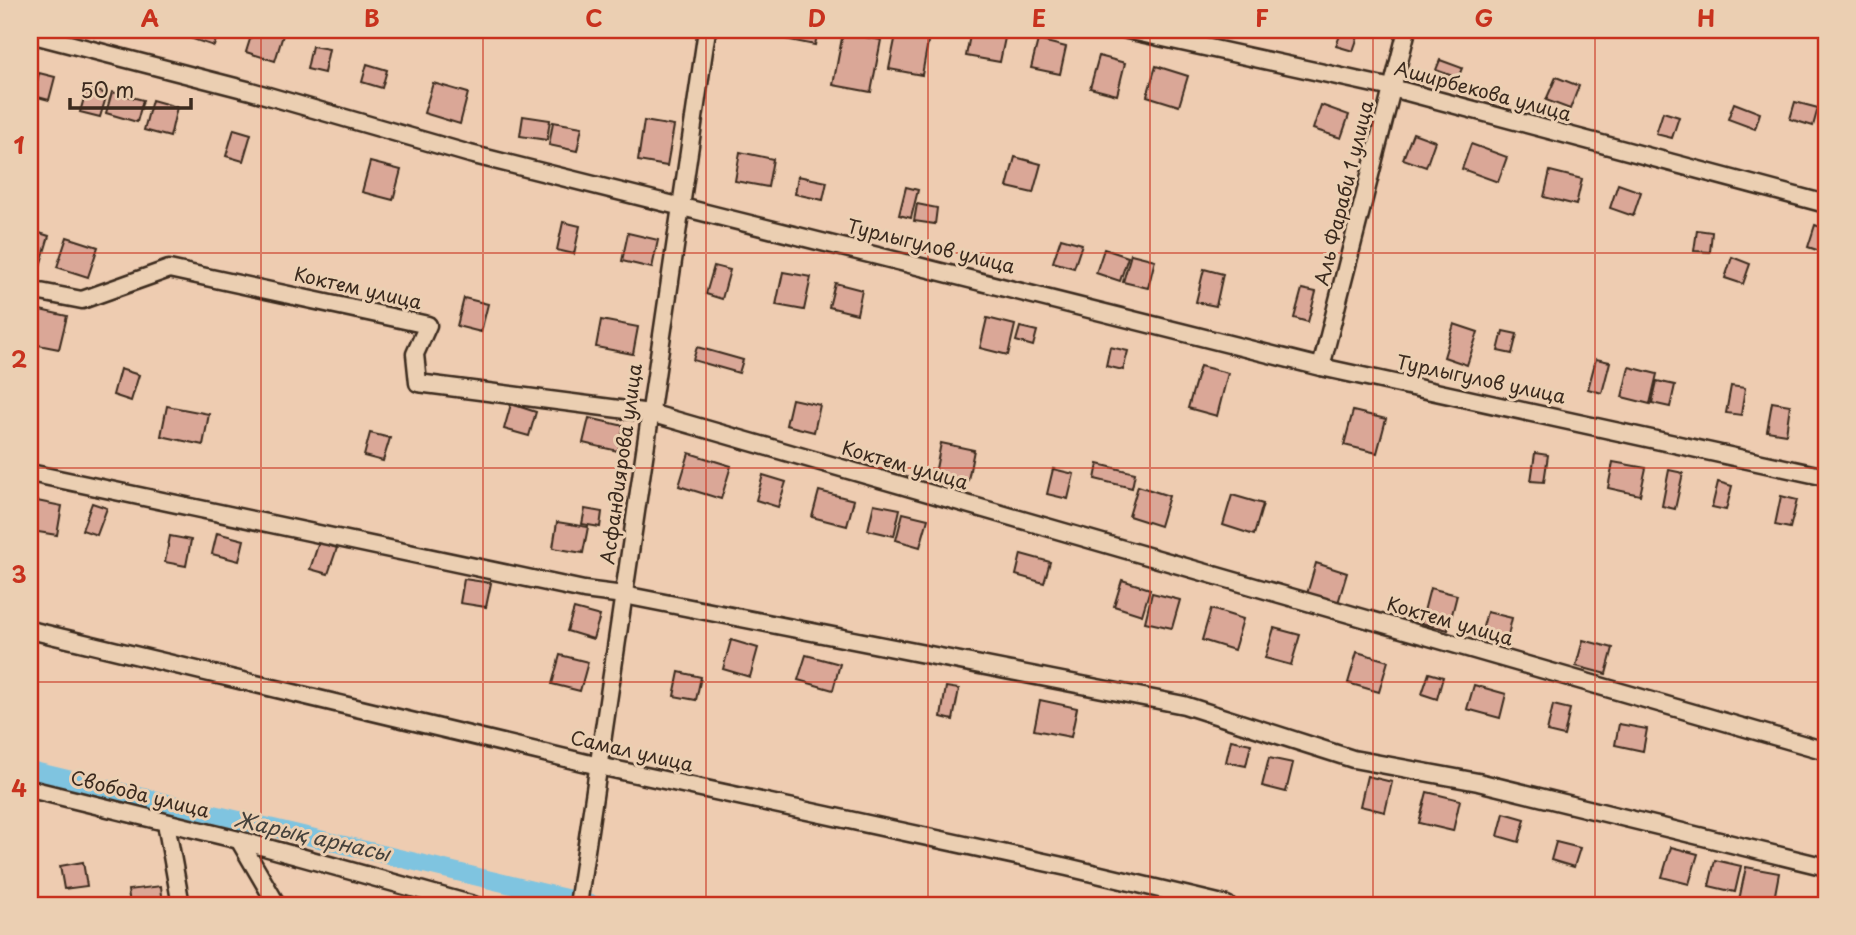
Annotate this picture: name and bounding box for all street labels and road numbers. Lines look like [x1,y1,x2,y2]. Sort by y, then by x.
street label: Аширбекова улица [1392,53,1575,127]
street label: Аль Фараби 1 улица [1306,97,1380,288]
street label: Турлыгулов улица [844,211,1018,279]
street label: Коктем улица [292,259,425,315]
street label: Турлыгулов улица [1394,346,1568,410]
street label: Асфандиярова улица [592,362,648,566]
street label: Коктем улица [839,433,972,495]
street label: Коктем улица [1384,589,1517,651]
street label: Самал улица [568,722,696,778]
street label: Свобода улица [68,762,213,824]

